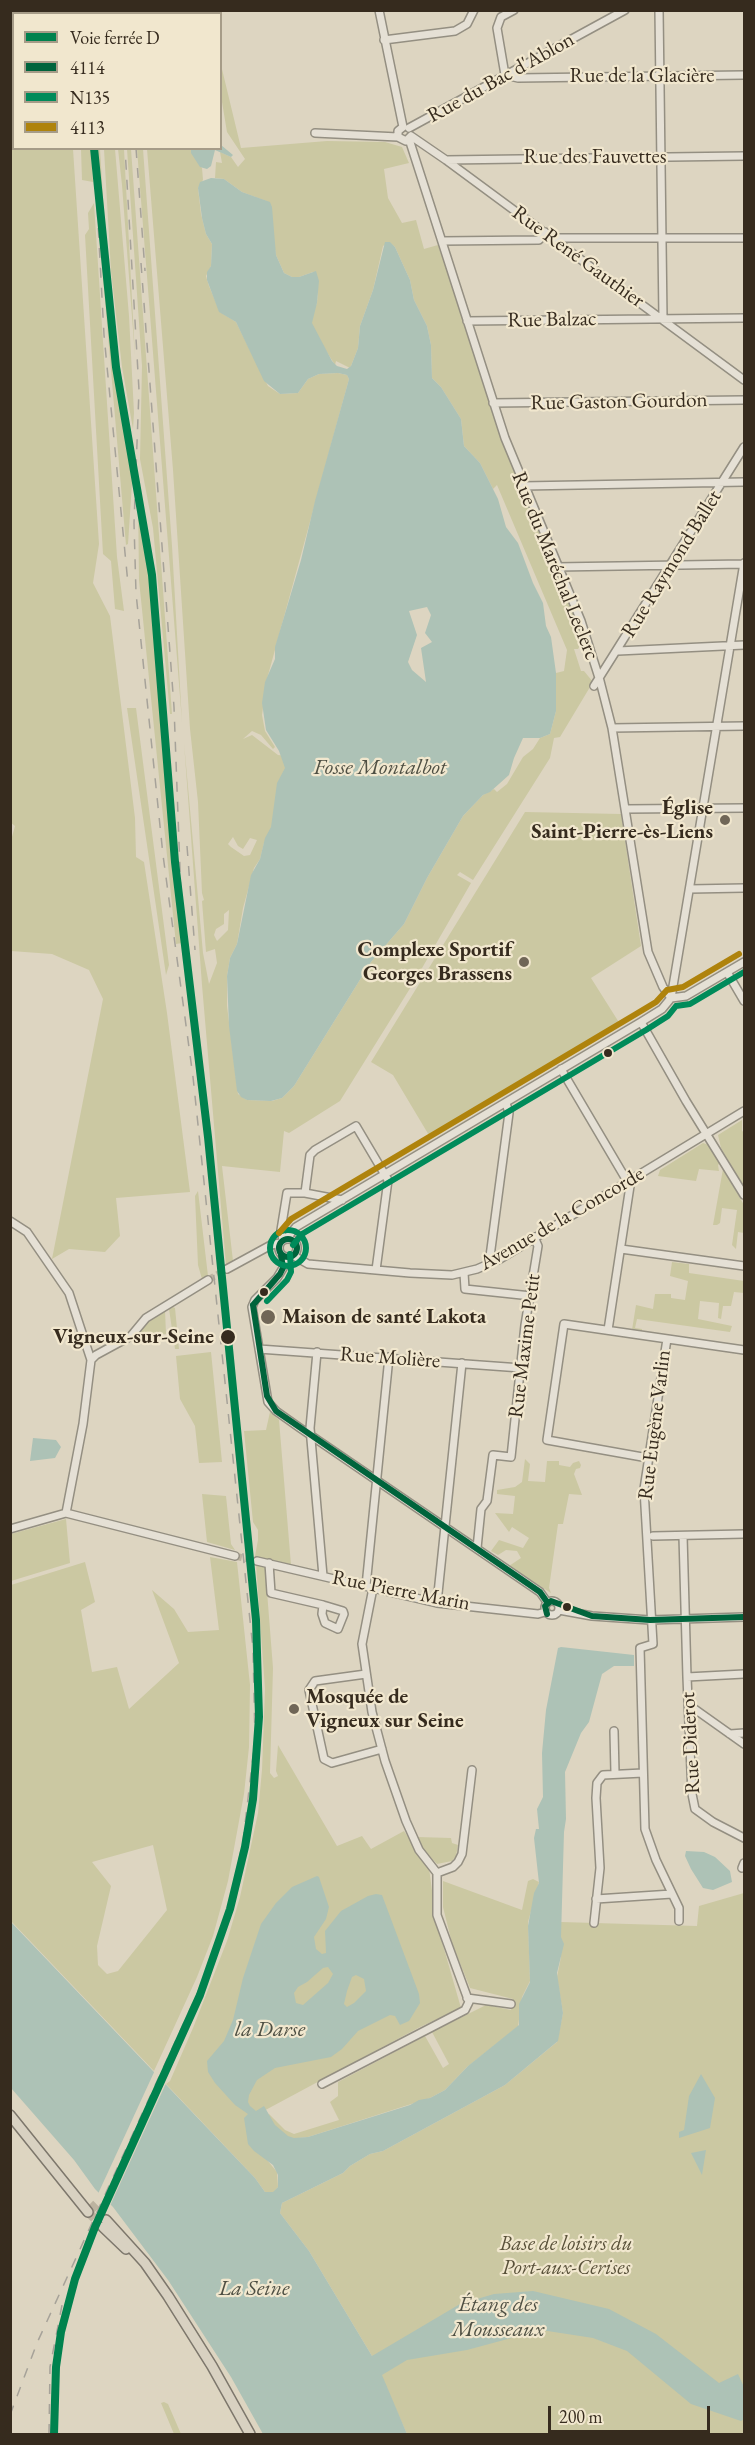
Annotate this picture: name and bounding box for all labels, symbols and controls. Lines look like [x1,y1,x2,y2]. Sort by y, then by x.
legend [12,12,222,150]
text: Voie ferrée D [70,26,160,49]
street label: Rue du Bac d'Ablon [423,27,579,129]
text: 4114 [70,56,105,79]
street label: Rue de la Glacière [570,63,714,89]
text: N135 [70,86,110,109]
text: 4113 [70,116,105,139]
street label: Rue des Fauvettes [524,144,666,170]
street label: Rue René Gauthier [507,200,649,314]
street label: Rue Balzac [507,307,597,333]
street label: Rue Gaston Gourdon [530,388,708,416]
street label: Rue du Maréchal Leclerc [506,468,604,664]
street label: Rue Raymond Ballet [617,486,727,642]
water label: Fosse Montalbot [314,755,446,781]
place label: Église Saint-Pierre-ès-Liens [531,795,713,845]
marker: Église Saint-Pierre-ès-Liens [718,813,732,827]
place label: Complexe Sportif Georges Brassens [358,937,512,987]
marker: Complexe Sportif Georges Brassens [517,955,531,969]
unlabelled marker [602,1047,614,1059]
street label: Avenue de la Concorde [475,1162,649,1276]
street label: Rue Maxime Petit [504,1272,546,1420]
unlabelled marker [258,1286,270,1298]
place label: Maison de santé Lakota [282,1304,486,1330]
marker: Maison de santé Lakota [259,1308,277,1326]
place label: Vigneux-sur-Seine [53,1324,214,1350]
marker: Vigneux-sur-Seine [219,1328,237,1346]
street label: Rue Molière [339,1342,441,1374]
street label: Rue Eugène Varlin [633,1349,677,1501]
street label: Rue Pierre Marin [330,1565,472,1617]
unlabelled marker [561,1601,573,1613]
place label: Mosquée de Vigneux sur Seine [306,1684,464,1734]
street label: Rue Diderot [676,1691,706,1795]
marker: Mosquée de Vigneux sur Seine [287,1702,301,1716]
water label: la Darse [235,2017,305,2043]
park label: Base de loisirs du Port-aux-Cerises [500,2231,632,2281]
water label: La Seine [218,2276,290,2302]
water label: Étang des Mousseaux [452,2292,544,2344]
scale bar [551,2394,713,2432]
text: 200 m [559,2405,603,2428]

